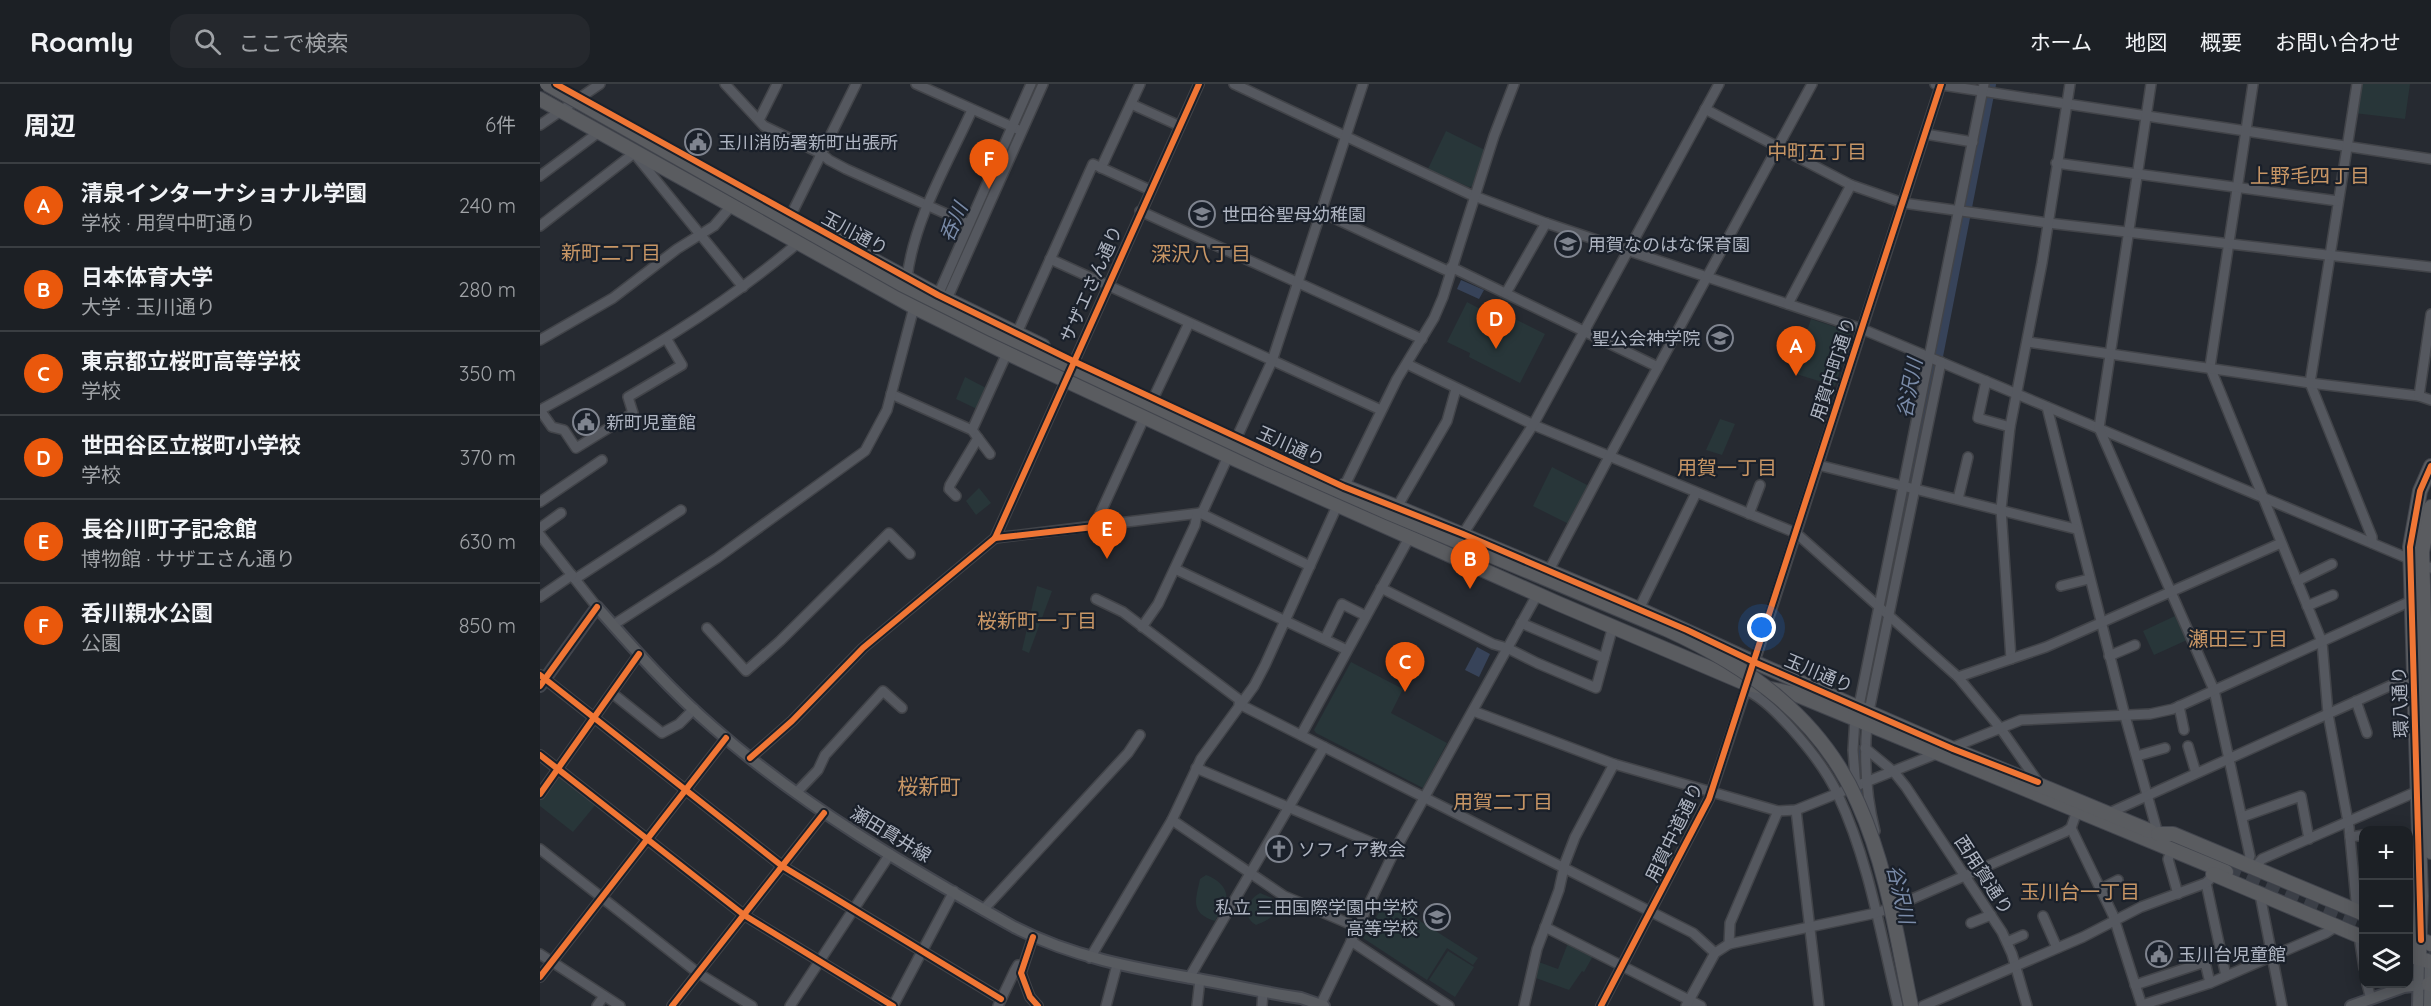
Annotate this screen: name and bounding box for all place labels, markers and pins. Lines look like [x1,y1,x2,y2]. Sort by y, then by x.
public building icon: 玉川消防署新町出張所 [683,127,713,157]
place label: 玉川消防署新町出張所 [718,131,898,154]
pin: F [970,140,1008,189]
school or university icon: 世田谷聖母幼稚園 [1187,199,1217,229]
place label: 世田谷聖母幼稚園 [1222,203,1366,226]
school or university icon: 用賀なのはな保育園 [1553,229,1583,259]
place label: 用賀なのはな保育園 [1588,233,1750,256]
pin: D [1476,300,1516,349]
school or university icon: 聖公会神学院 [1705,323,1735,353]
pin: A [1776,326,1816,376]
place label: 聖公会神学院 [1592,327,1700,350]
public building icon: 新町児童館 [571,407,601,437]
place label: 新町児童館 [606,411,696,434]
pin: E [1088,510,1126,559]
pin: B [1450,540,1490,589]
pin: C [1386,642,1424,692]
church icon: ソフィア教会 [1264,834,1294,864]
place label: ソフィア教会 [1298,838,1406,861]
place label: 私立 三田国際学園中学校 高等学校 [1215,896,1418,940]
school or university icon: 私立 三田国際学園中学校 高等学校 [1422,902,1452,932]
public building icon: 玉川台児童館 [2144,939,2174,969]
place label: 玉川台児童館 [2178,943,2286,966]

